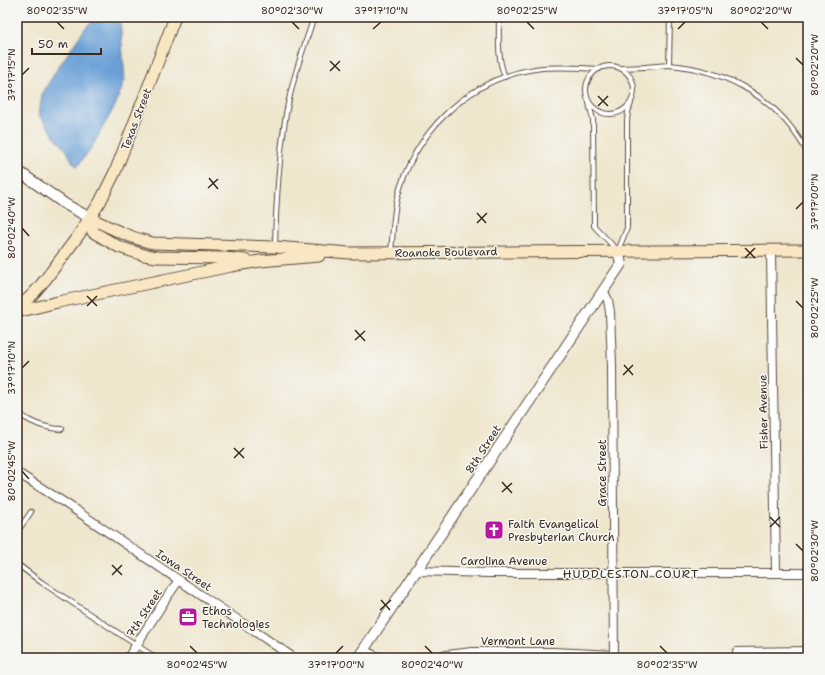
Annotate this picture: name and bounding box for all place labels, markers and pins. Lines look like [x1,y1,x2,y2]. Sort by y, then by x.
place label: Faith Evangelical Presbyterian Church [508,517,615,545]
church icon: Faith Evangelical Presbyterian Church [483,519,505,541]
place label: Ethos Technologies [202,604,270,632]
office icon: Ethos Technologies [177,606,199,628]

